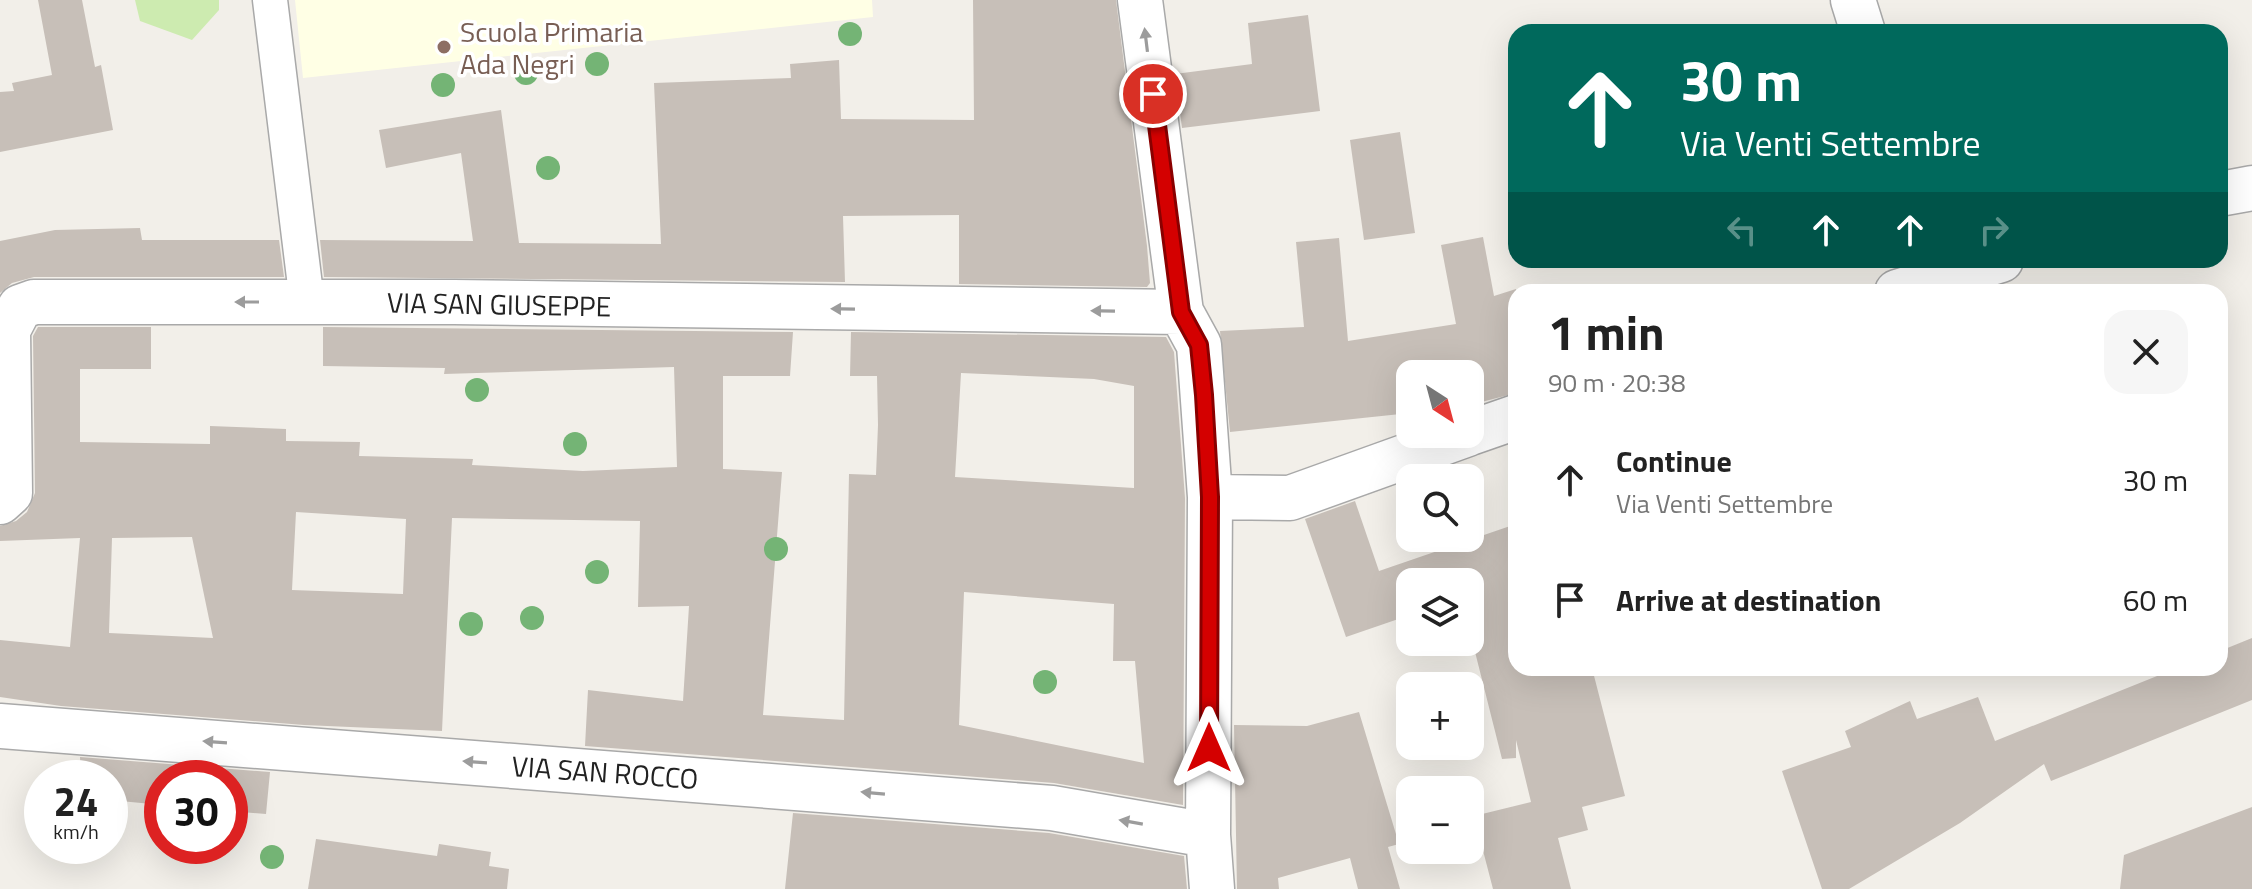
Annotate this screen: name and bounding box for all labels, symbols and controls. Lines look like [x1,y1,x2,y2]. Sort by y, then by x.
place label: Scuola Primaria Ada Negri [460,10,643,85]
one-way arrow [1139,27,1152,52]
marker: Scuola Primaria Ada Negri [435,38,453,56]
text: 30 m [1680,38,1802,123]
icon: ahead [1548,56,1652,160]
pin [1119,60,1187,128]
icon: arrive [1131,72,1175,116]
text: Via Venti Settembre [1680,115,1981,170]
icon: left [1720,208,1764,252]
icon: ahead [1804,208,1848,252]
icon: ahead [1888,208,1932,252]
icon: right [1972,208,2016,252]
street label: VIA SAN GIUSEPPE [387,281,611,327]
one-way arrow [234,295,259,308]
text: 1 min [1548,296,1665,369]
one-way arrow [830,302,855,315]
one-way arrow [1090,305,1115,317]
button: close [2104,310,2188,394]
north arrow [1396,360,1484,448]
map controls [1396,360,1484,864]
text: 90 m · 20:38 [1548,363,1686,402]
text: Continue [1616,438,1732,484]
text: 30 m [2123,457,2188,503]
icon: ahead [1548,458,1592,502]
button: search [1396,464,1484,552]
text: Via Venti Settembre [1616,484,1833,523]
button: layers [1396,568,1484,656]
text: Arrive at destination [1616,577,1881,623]
text: 60 m [2123,577,2188,623]
icon: arrive [1548,578,1592,622]
button: + [1396,672,1484,760]
position arrow [1167,706,1251,790]
one-way arrow [202,735,227,748]
street label: VIA SAN ROCCO [510,744,700,800]
one-way arrow [462,755,487,768]
speed limit sign: 30 [144,760,248,864]
text: 24 [54,771,98,832]
button: − [1396,776,1484,864]
one-way arrow [860,787,885,800]
one-way arrow [1119,815,1144,828]
text: km/h [53,816,99,847]

